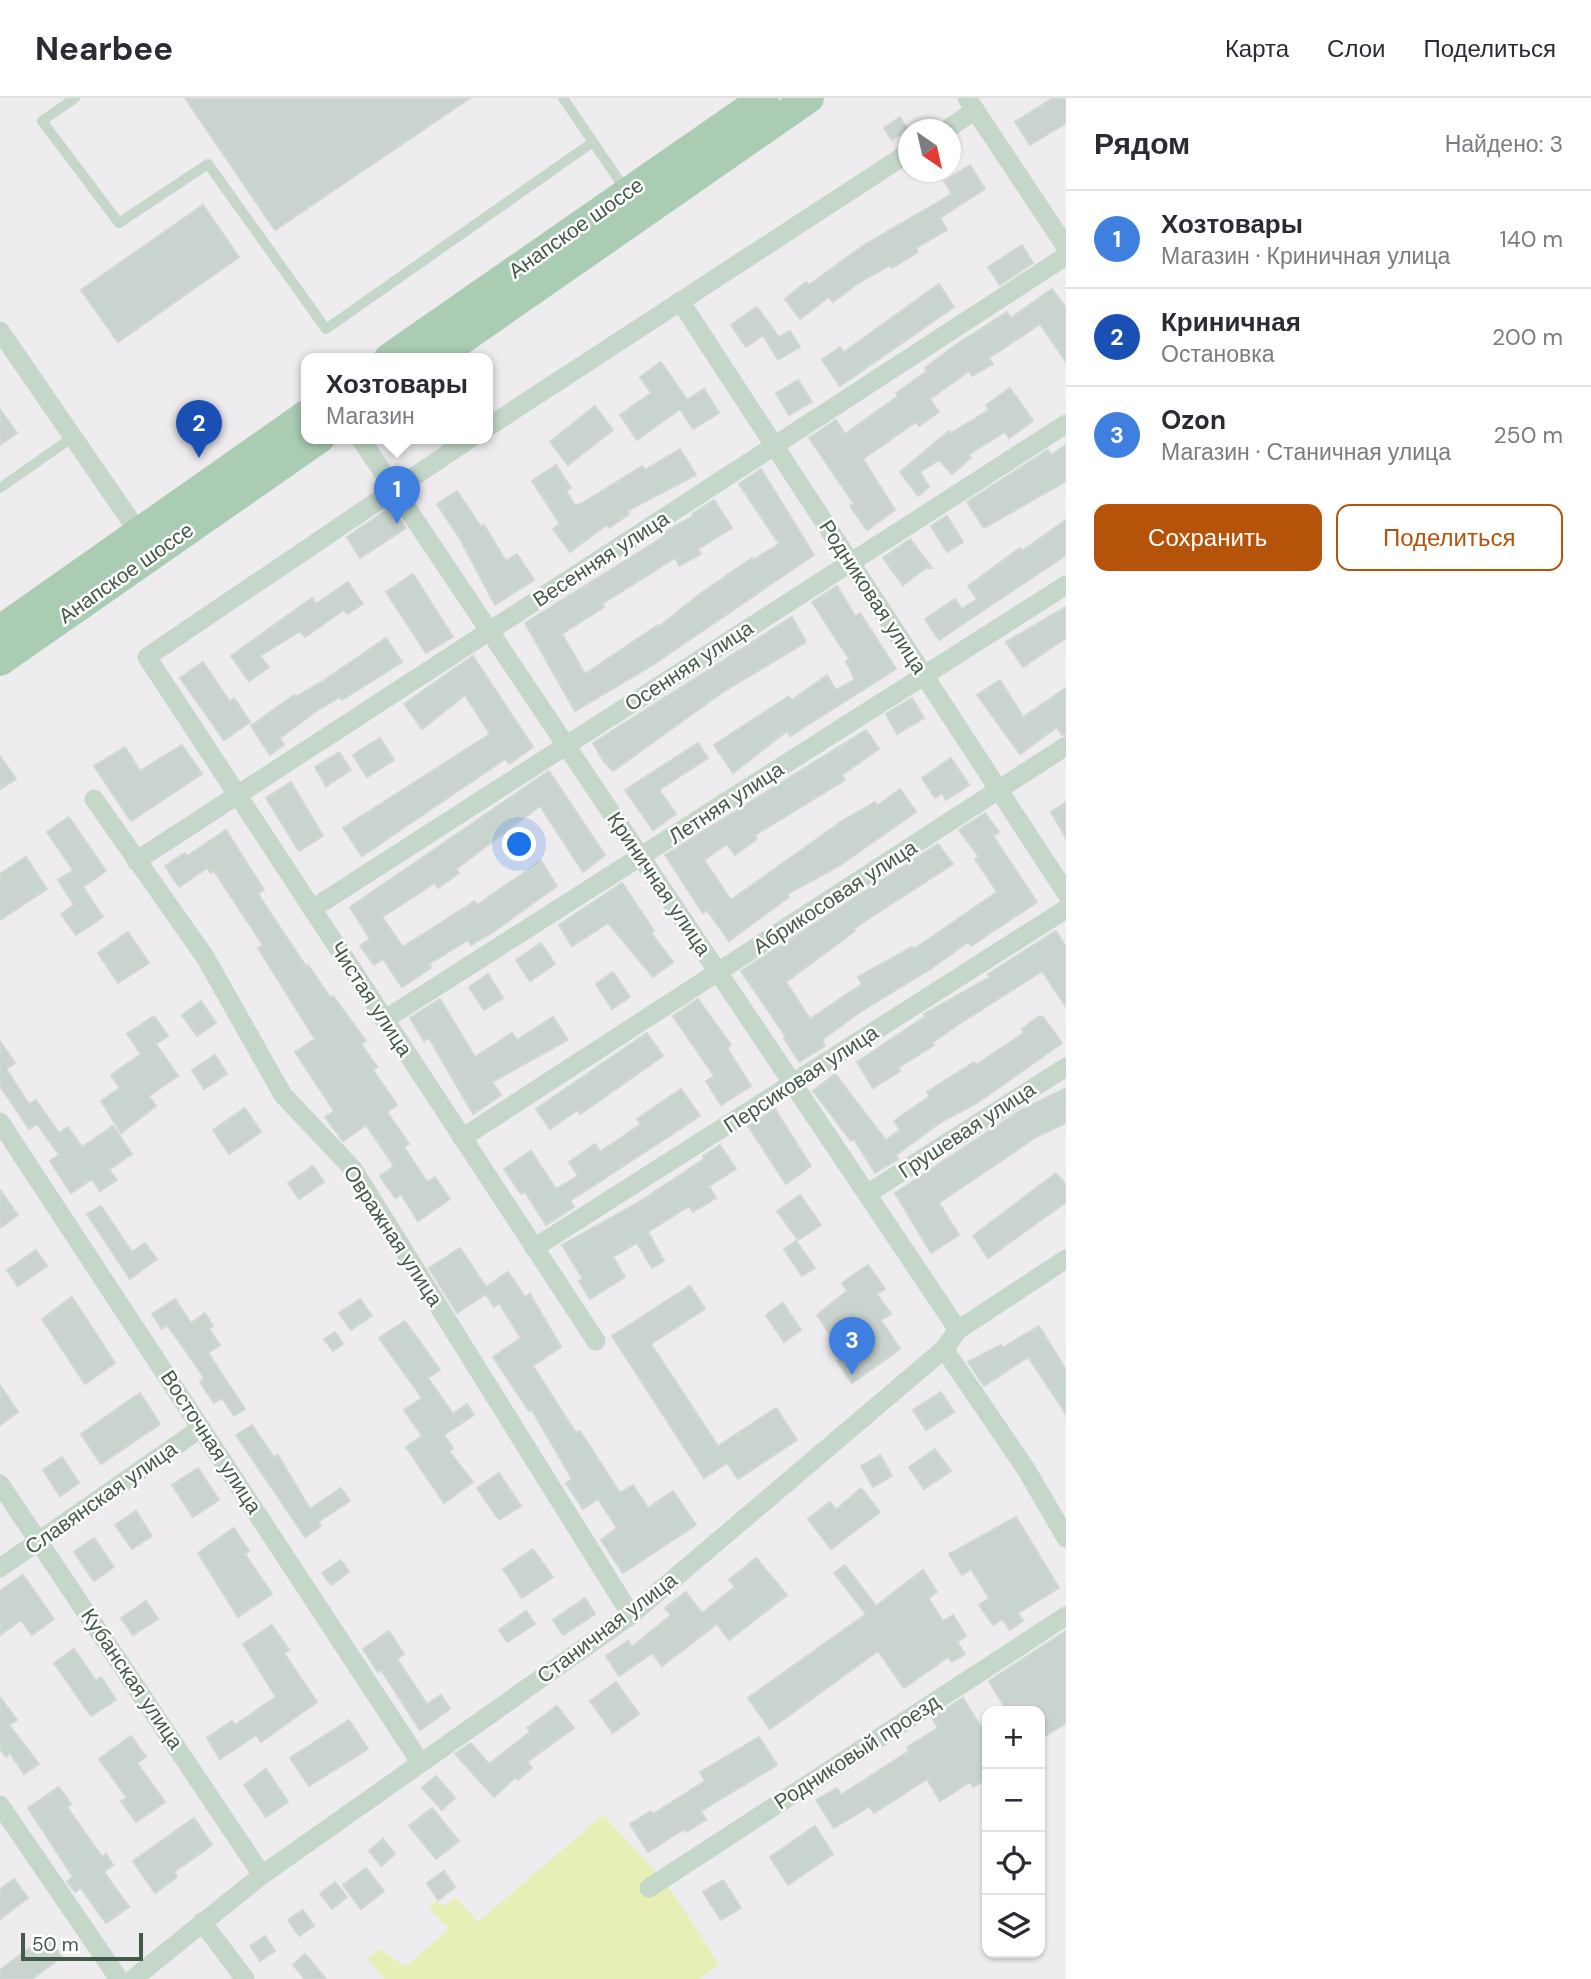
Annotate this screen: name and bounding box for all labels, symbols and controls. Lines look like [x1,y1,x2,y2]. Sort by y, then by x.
text: Nearbee [35,27,173,70]
text: Карта [1225,33,1289,64]
text: Слои [1327,33,1385,64]
text: Поделиться [1423,33,1556,64]
north arrow [898,119,961,182]
text: Рядом [1094,124,1190,163]
text: Найдено: 3 [1445,129,1563,159]
street label: Анапское шоссе [503,171,649,285]
text: Хозтовары [1161,207,1303,241]
text: 1 [1113,224,1121,254]
text: 140 m [1500,224,1563,254]
text: Магазин · Криничная улица [1161,241,1450,271]
text: Криничная [1161,305,1301,339]
text: 2 [1110,322,1124,352]
text: 200 m [1492,322,1563,352]
text: Остановка [1161,339,1275,369]
popup [301,353,493,444]
text: Хозтовары [326,367,468,401]
pin: 2 [176,400,222,458]
text: Магазин [326,401,415,431]
text: Ozon [1161,403,1226,437]
text: 3 [1110,420,1124,450]
text: 250 m [1493,420,1563,450]
text: Магазин · Станичная улица [1161,437,1451,467]
pin: 1 [374,466,420,524]
street label: Весенняя улица [527,504,675,614]
button: Сохранить [1094,504,1322,571]
button: Поделиться [1336,504,1563,571]
street label: Родниковая улица [813,515,933,680]
street label: Анапское шоссе [53,516,199,630]
street label: Осенняя улица [619,614,759,718]
street label: Летняя улица [663,755,789,851]
street label: Криничная улица [600,807,718,962]
your location [502,827,536,861]
street label: Абрикосовая улица [748,833,923,961]
street label: Чистая улица [323,936,419,1062]
street label: Персиковая улица [718,1018,884,1140]
street label: Грушевая улица [893,1075,1041,1185]
street label: Овражная улица [337,1160,449,1312]
pin: 3 [829,1317,875,1375]
street label: Восточная улица [154,1365,268,1519]
street label: Славянская улица [19,1435,183,1561]
street label: Станичная улица [531,1566,683,1690]
street label: Кубанская улица [74,1603,190,1755]
street label: Родниковый проезд [769,1688,945,1816]
map controls [982,1706,1045,1958]
button: + [982,1706,1045,1769]
button: − [982,1769,1045,1832]
button: locate [982,1832,1045,1895]
button: layers [982,1895,1045,1958]
scale bar [21,1930,144,1962]
text: 50 m [32,1932,79,1957]

